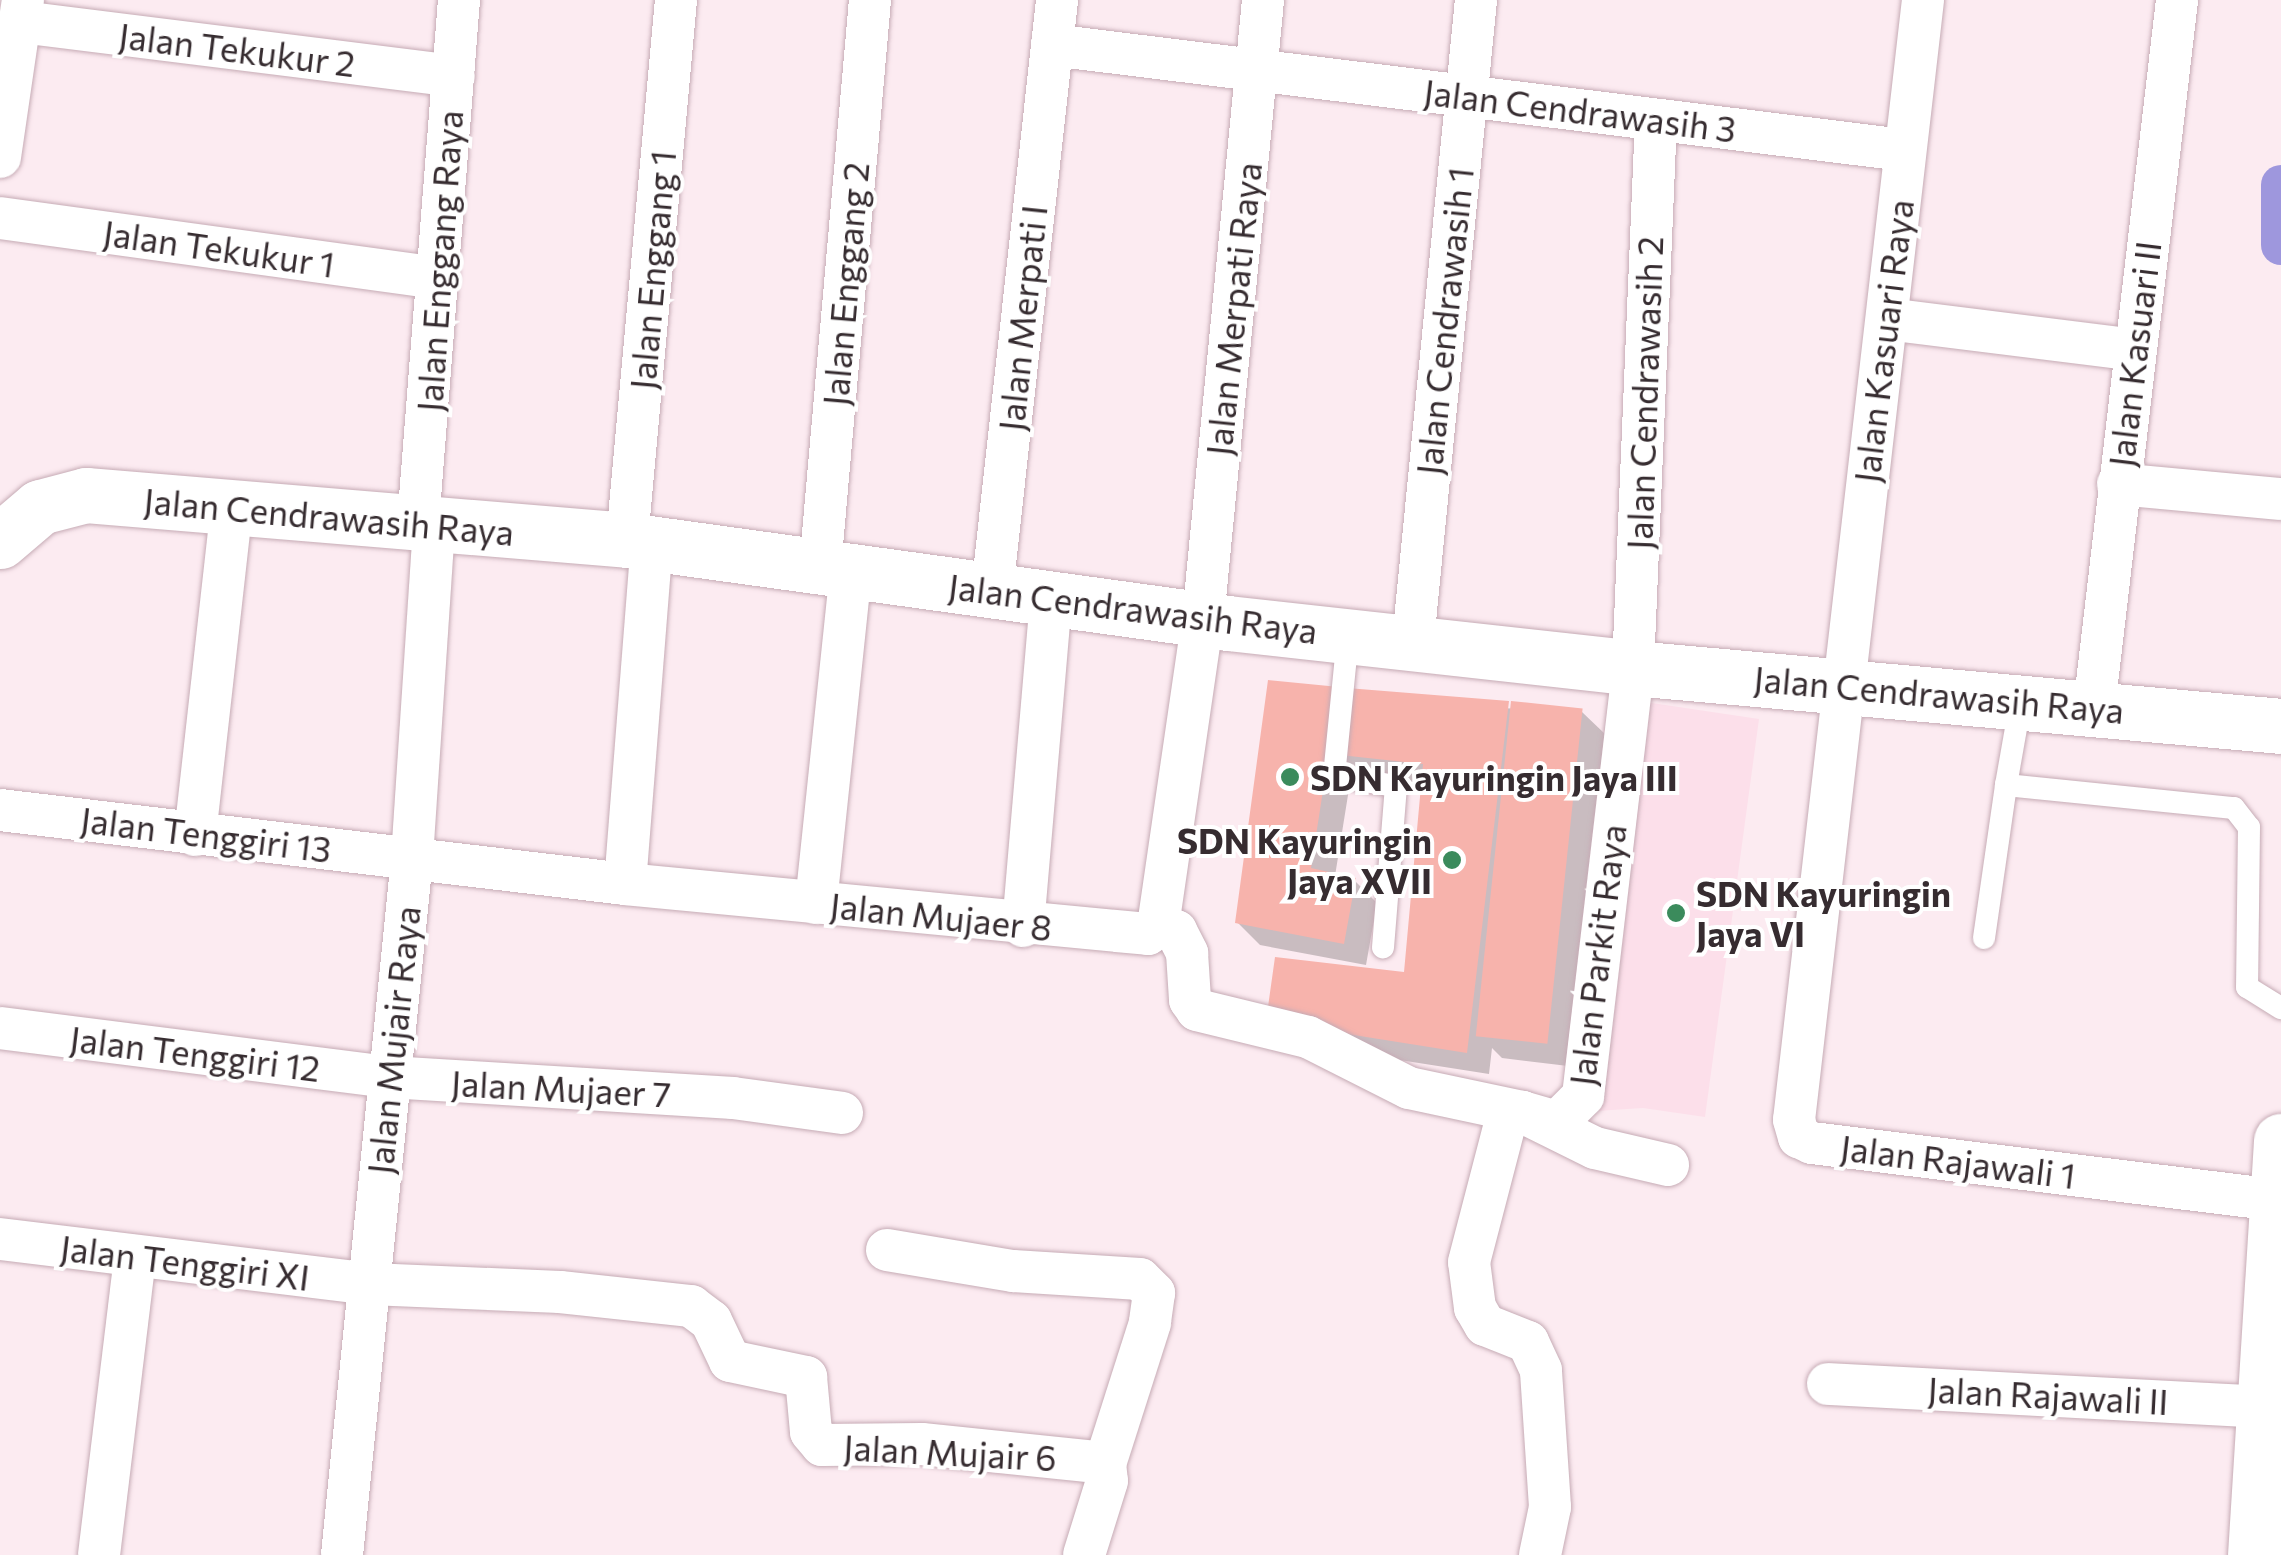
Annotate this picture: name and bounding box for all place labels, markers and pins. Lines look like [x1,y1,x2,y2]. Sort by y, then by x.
place label: SDN Kayuringin Jaya III [1310,756,1678,798]
marker: SDN Kayuringin Jaya III [1279,766,1301,788]
place label: SDN Kayuringin Jaya XVII [1177,819,1432,901]
marker: SDN Kayuringin Jaya XVII [1441,849,1463,871]
place label: SDN Kayuringin Jaya VI [1696,872,1951,954]
marker: SDN Kayuringin Jaya VI [1665,902,1687,924]

